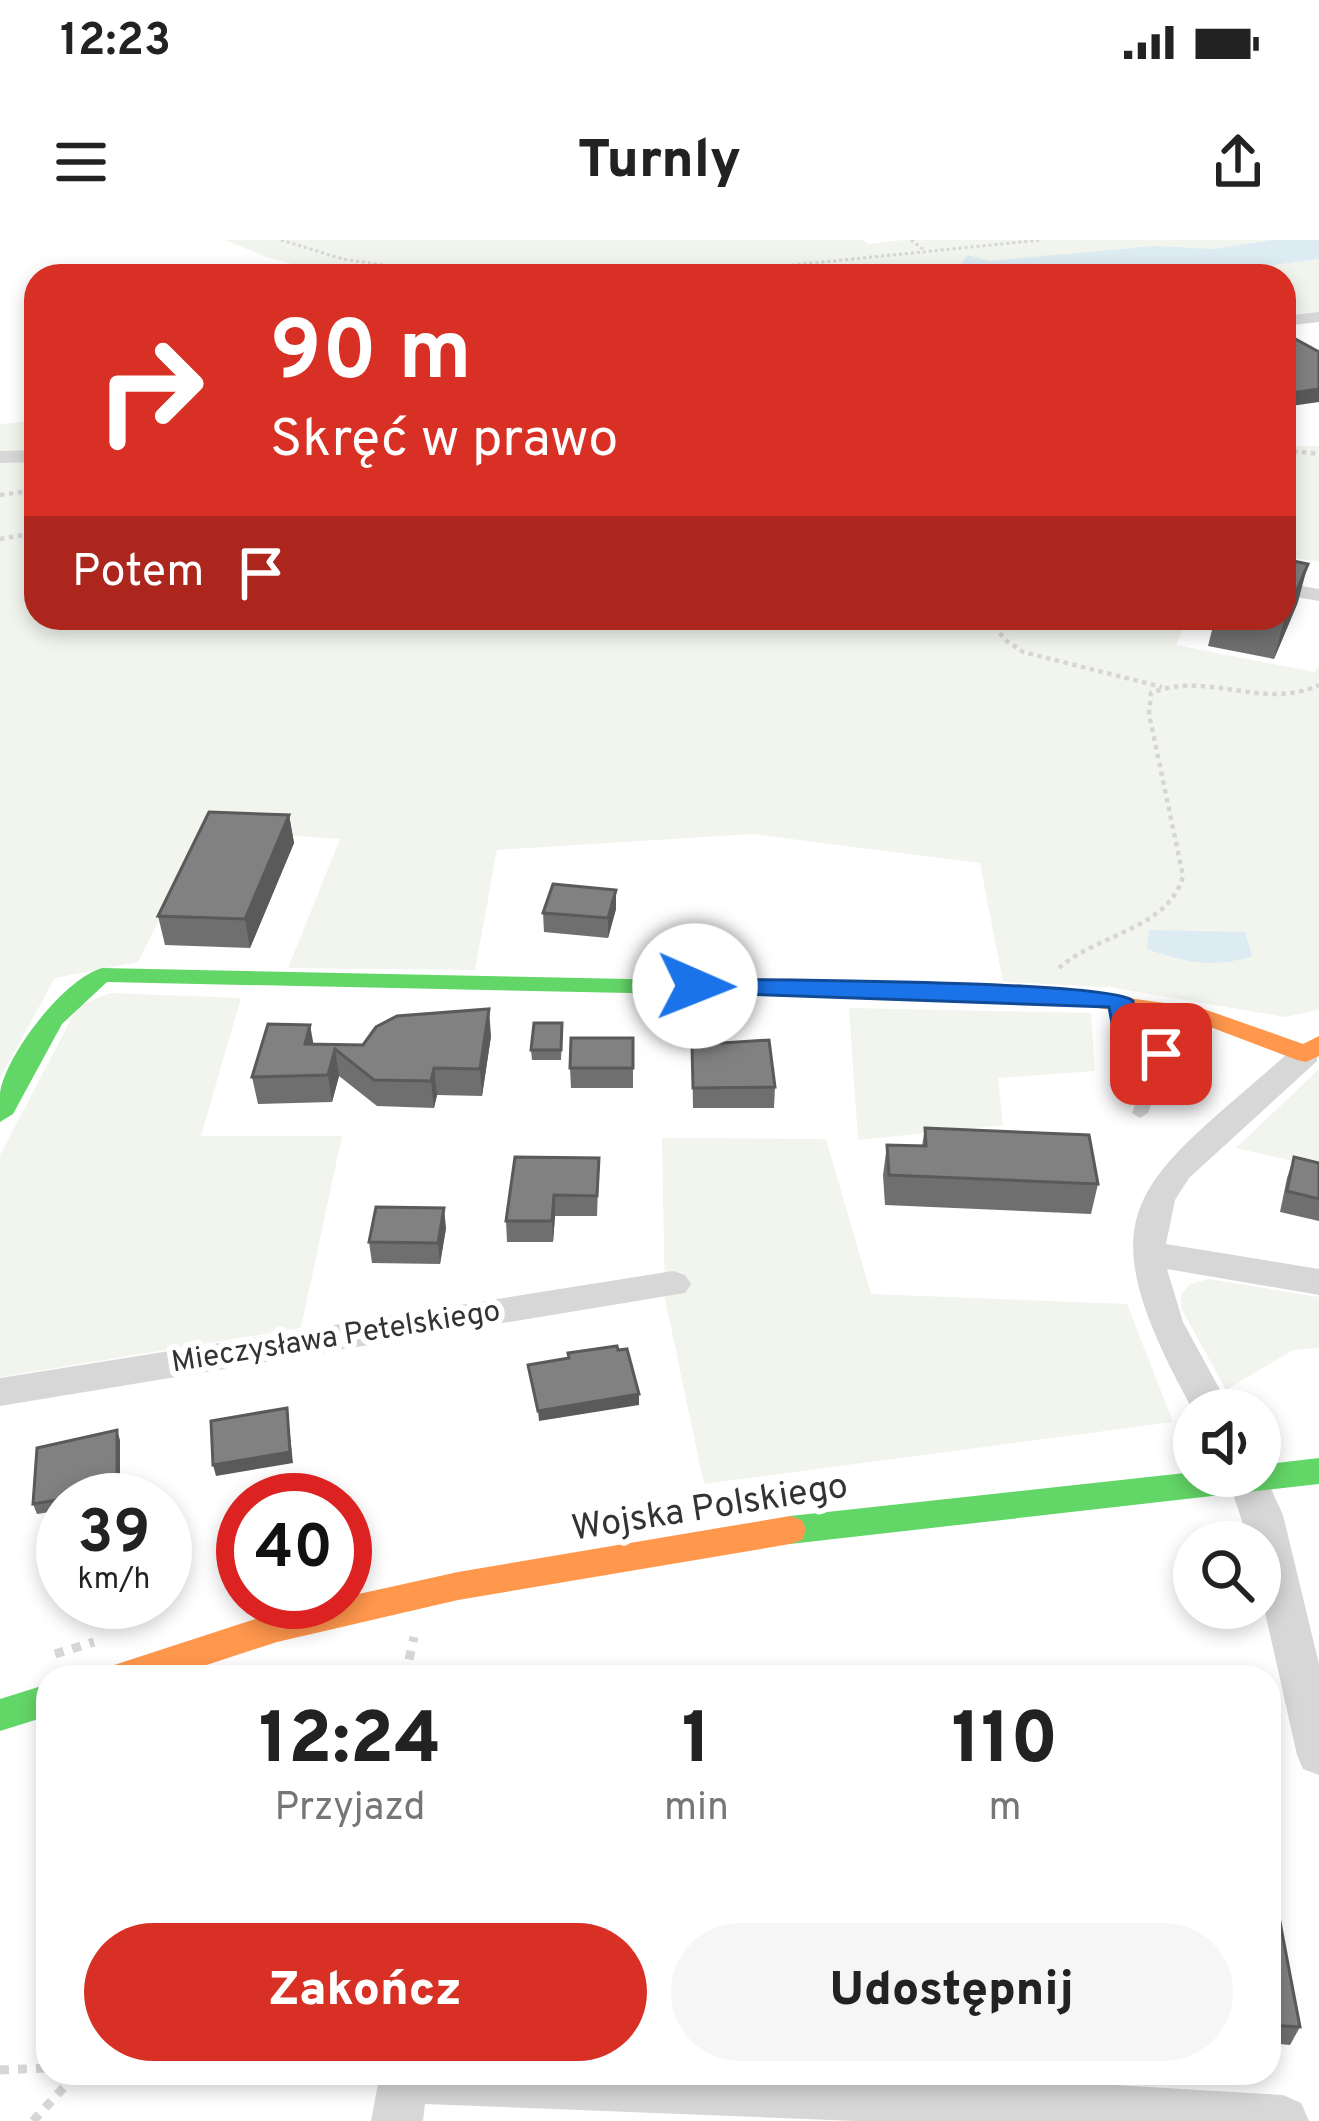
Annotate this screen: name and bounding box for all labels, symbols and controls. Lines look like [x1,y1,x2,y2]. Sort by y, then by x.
text: 12:23 [60,14,171,71]
text: Turnly [578,128,741,197]
icon: menu [48,129,114,195]
icon: share [1205,129,1271,195]
text: 90 m [270,303,472,409]
icon: right [72,312,228,468]
text: Skręć w prawo [270,407,618,476]
icon: arrive [228,540,294,606]
text: Potem [72,545,204,602]
position arrow [632,923,758,1049]
pin [1110,1003,1212,1105]
icon: arrive [1128,1021,1194,1087]
street label: Mieczysława Petelskiego [169,1294,503,1382]
map controls [1173,1389,1281,1629]
button: sound [1173,1389,1281,1497]
street label: Wojska Polskiego [569,1464,851,1554]
speed limit sign: 40 [216,1473,372,1629]
text: 39 [78,1498,150,1574]
button: search [1173,1521,1281,1629]
text: km/h [78,1562,150,1599]
text: 12:24 [259,1697,441,1789]
text: 1 [682,1697,711,1789]
text: 110 [952,1697,1058,1789]
text: Przyjazd [274,1785,425,1834]
text: min [664,1785,729,1834]
text: m [988,1785,1021,1834]
button: Zakończ [84,1923,647,2061]
button: Udostępnij [671,1923,1233,2061]

